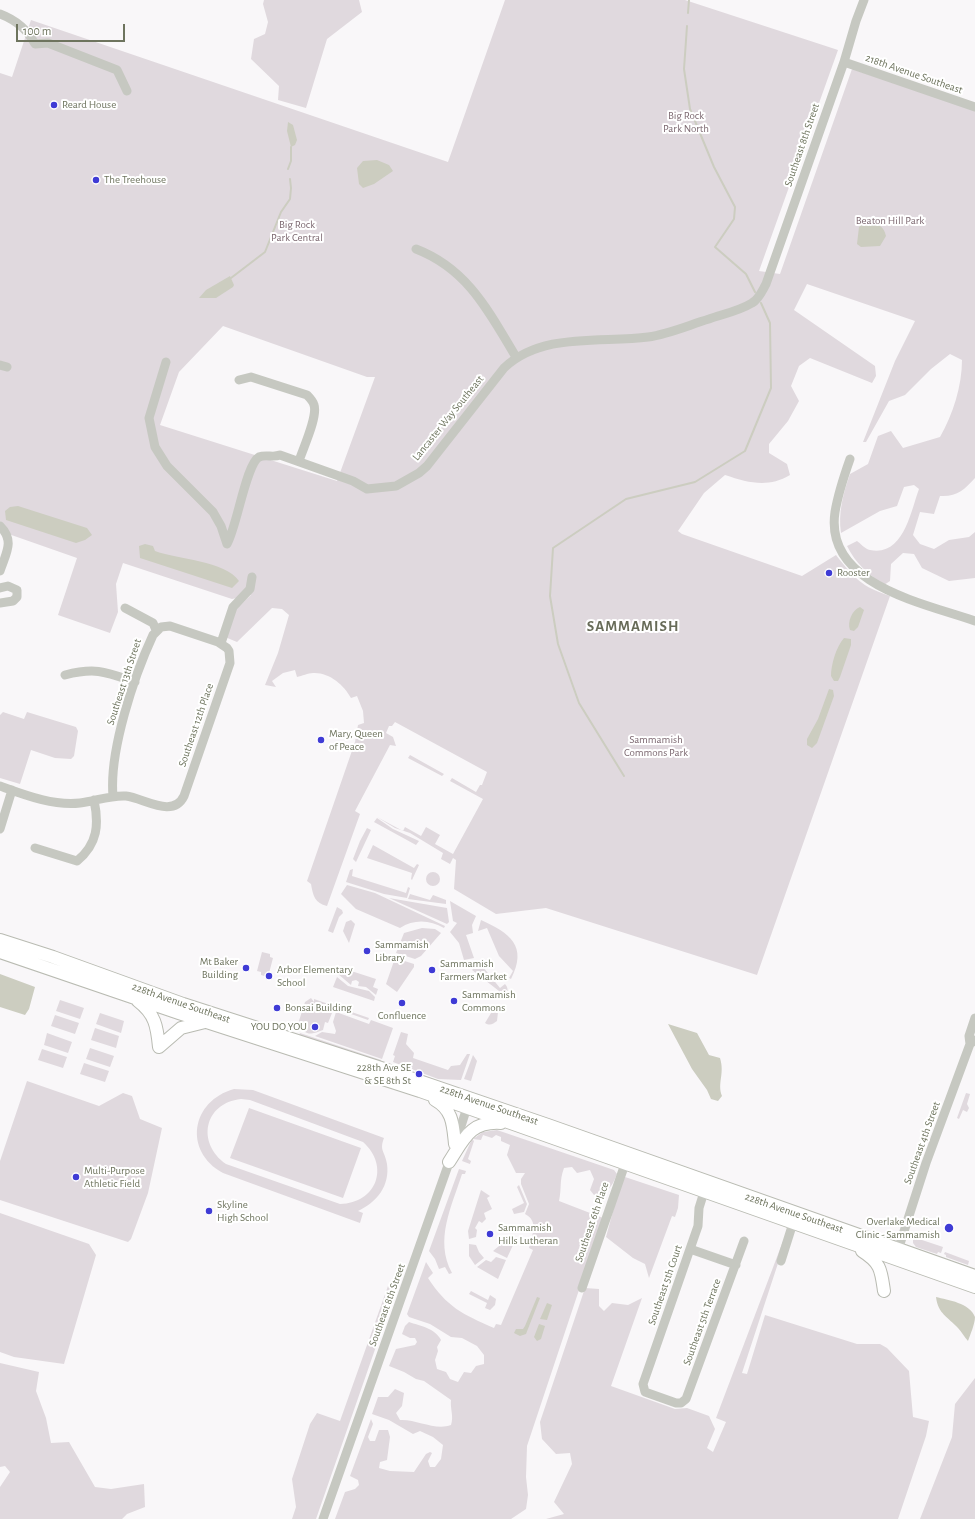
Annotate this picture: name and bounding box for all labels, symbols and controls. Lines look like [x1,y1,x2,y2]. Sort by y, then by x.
scale bar [18,16,127,42]
text: 100 m [23,25,51,37]
street label: 218th Avenue Southeast [864,51,964,97]
place label: Reard House [62,98,116,112]
marker: Reard House [49,100,59,110]
street label: Southeast 8th Street [782,102,822,188]
park label: Big Rock Park North [663,109,709,135]
place label: The Treehouse [104,173,166,187]
marker: The Treehouse [91,175,101,185]
park label: Beaton Hill Park [856,214,924,228]
park label: Big Rock Park Central [271,218,323,244]
street label: Lancaster Way Southeast [410,373,486,463]
place label: Rooster [837,566,870,580]
marker: Rooster [824,568,834,578]
district label: SAMMAMISH [587,617,679,635]
street label: Southeast 13th Street [104,637,144,727]
street label: Southeast 12th Place [176,682,216,768]
place label: Mary, Queen of Peace [329,727,383,753]
park label: Sammamish Commons Park [624,733,688,759]
marker: Mary, Queen of Peace [316,735,326,745]
place label: Sammamish Library [375,938,429,964]
marker: Sammamish Library [362,946,372,956]
place label: Mt Baker Building [200,955,238,981]
place label: Sammamish Farmers Market [440,957,507,983]
marker: Mt Baker Building [241,963,251,973]
place label: Arbor Elementary School [277,963,353,989]
marker: Sammamish Farmers Market [427,965,437,975]
marker: Arbor Elementary School [264,971,274,981]
street label: 228th Avenue Southeast [130,980,232,1026]
place label: Sammamish Commons [462,988,516,1014]
marker: Sammamish Commons [449,996,459,1006]
marker: Confluence [397,998,407,1008]
place label: Bonsai Building [285,1001,352,1015]
marker: Bonsai Building [272,1003,282,1013]
place label: Confluence [378,1009,426,1023]
place label: YOU DO YOU [251,1020,307,1034]
marker: YOU DO YOU [310,1022,320,1032]
place label: 228th Ave SE & SE 8th St [357,1061,411,1087]
marker: 228th Ave SE & SE 8th St [414,1069,424,1079]
street label: 228th Avenue Southeast [438,1082,540,1128]
street label: Southeast 4th Street [901,1100,943,1186]
place label: Multi-Purpose Athletic Field [84,1164,145,1190]
marker: Multi-Purpose Athletic Field [71,1172,81,1182]
street label: Southeast 6th Place [572,1180,612,1264]
street label: 228th Avenue Southeast [743,1190,845,1236]
place label: Skyline High School [217,1198,269,1224]
marker: Skyline High School [204,1206,214,1216]
place label: Overlake Medical Clinic - Sammamish [856,1215,940,1241]
place label: Sammamish Hills Lutheran [498,1221,558,1247]
marker: Overlake Medical Clinic - Sammamish [943,1222,955,1234]
marker: Sammamish Hills Lutheran [485,1229,495,1239]
street label: Southeast 5th Court [645,1243,685,1327]
street label: Southeast 8th Street [366,1262,408,1348]
street label: Southeast 5th Terrace [680,1277,724,1367]

